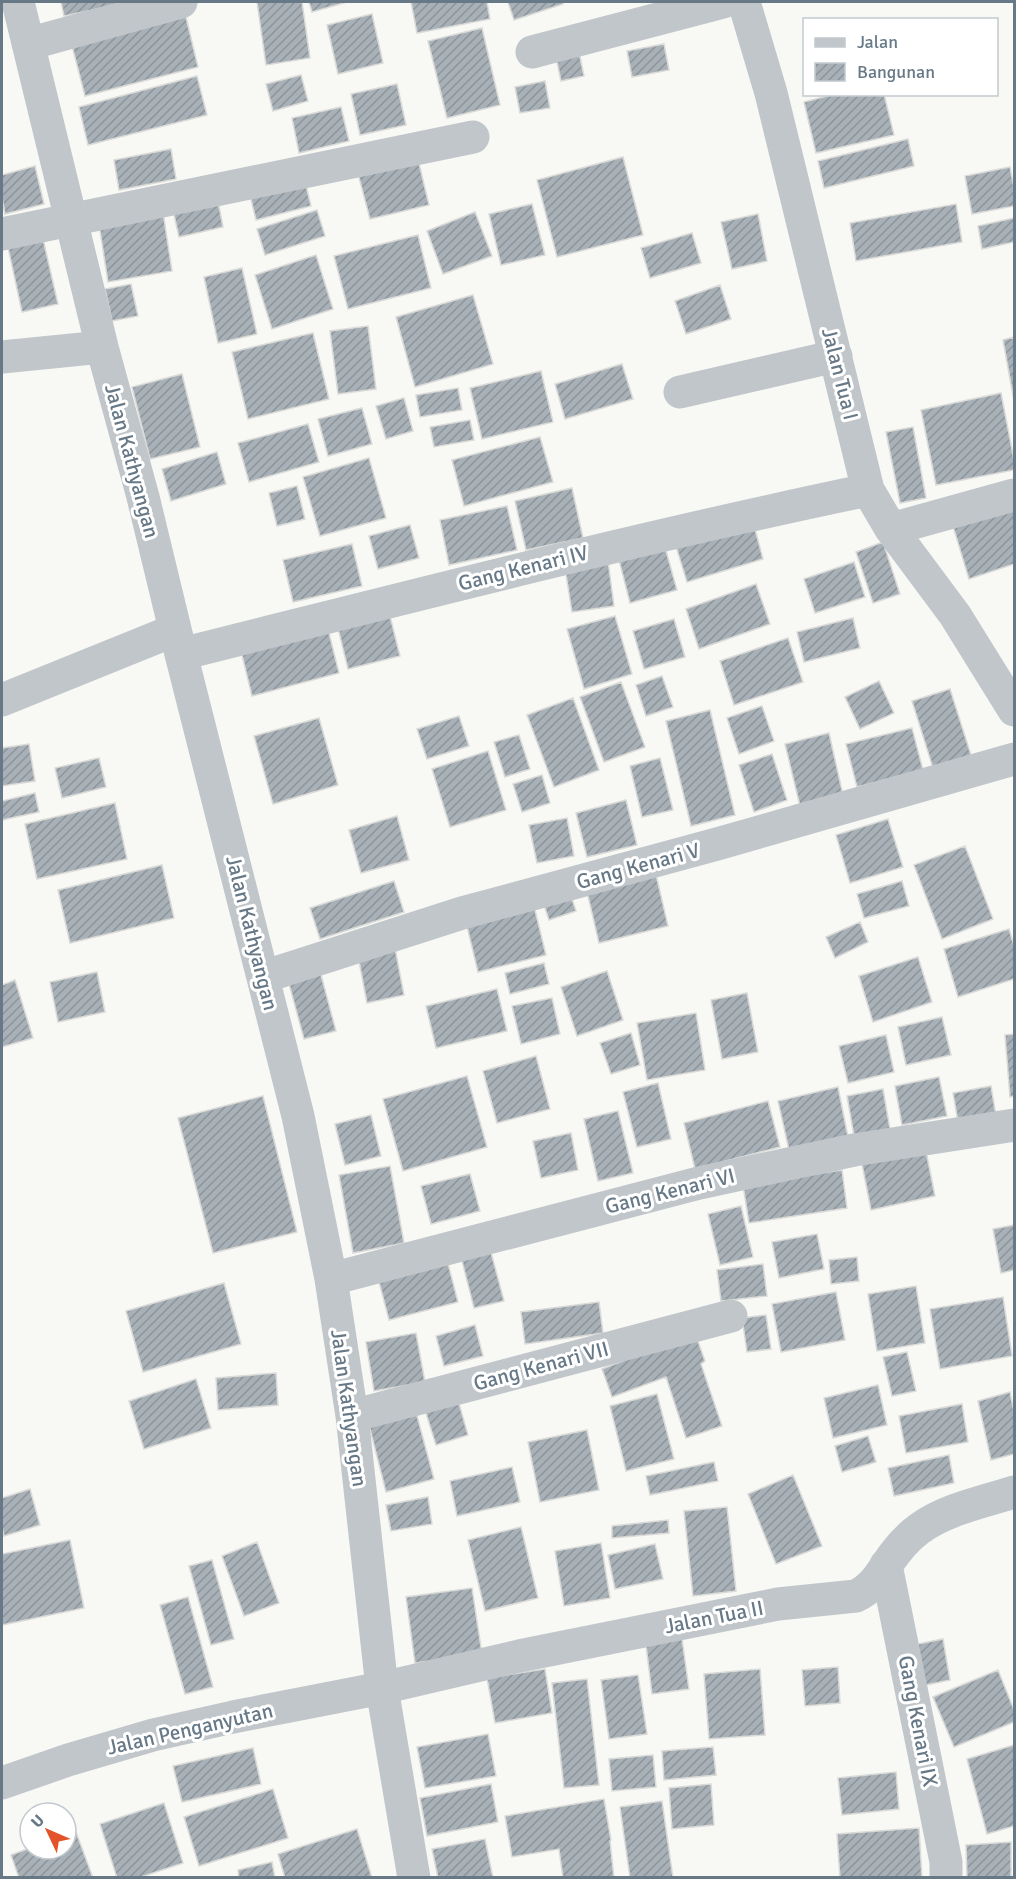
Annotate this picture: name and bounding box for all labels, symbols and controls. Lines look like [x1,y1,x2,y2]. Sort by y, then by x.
legend [803,18,998,96]
text: Jalan [857,31,898,53]
text: Bangunan [857,61,935,83]
street label: Jalan Tua I [816,325,864,423]
street label: Jalan Kathyangan [99,381,165,541]
street label: Gang Kenari IV [455,539,591,597]
street label: Gang Kenari V [574,837,702,895]
street label: Jalan Kathyangan [220,853,284,1013]
street label: Gang Kenari VI [602,1162,738,1220]
street label: Jalan Kathyangan [325,1328,373,1488]
street label: Gang Kenari VII [471,1335,611,1397]
street label: Jalan Tua II [662,1595,766,1639]
street label: Gang Kenari IX [893,1653,943,1789]
street label: Jalan Penganyutan [105,1697,275,1761]
north arrow [18,1801,78,1861]
text: U [27,1810,49,1832]

